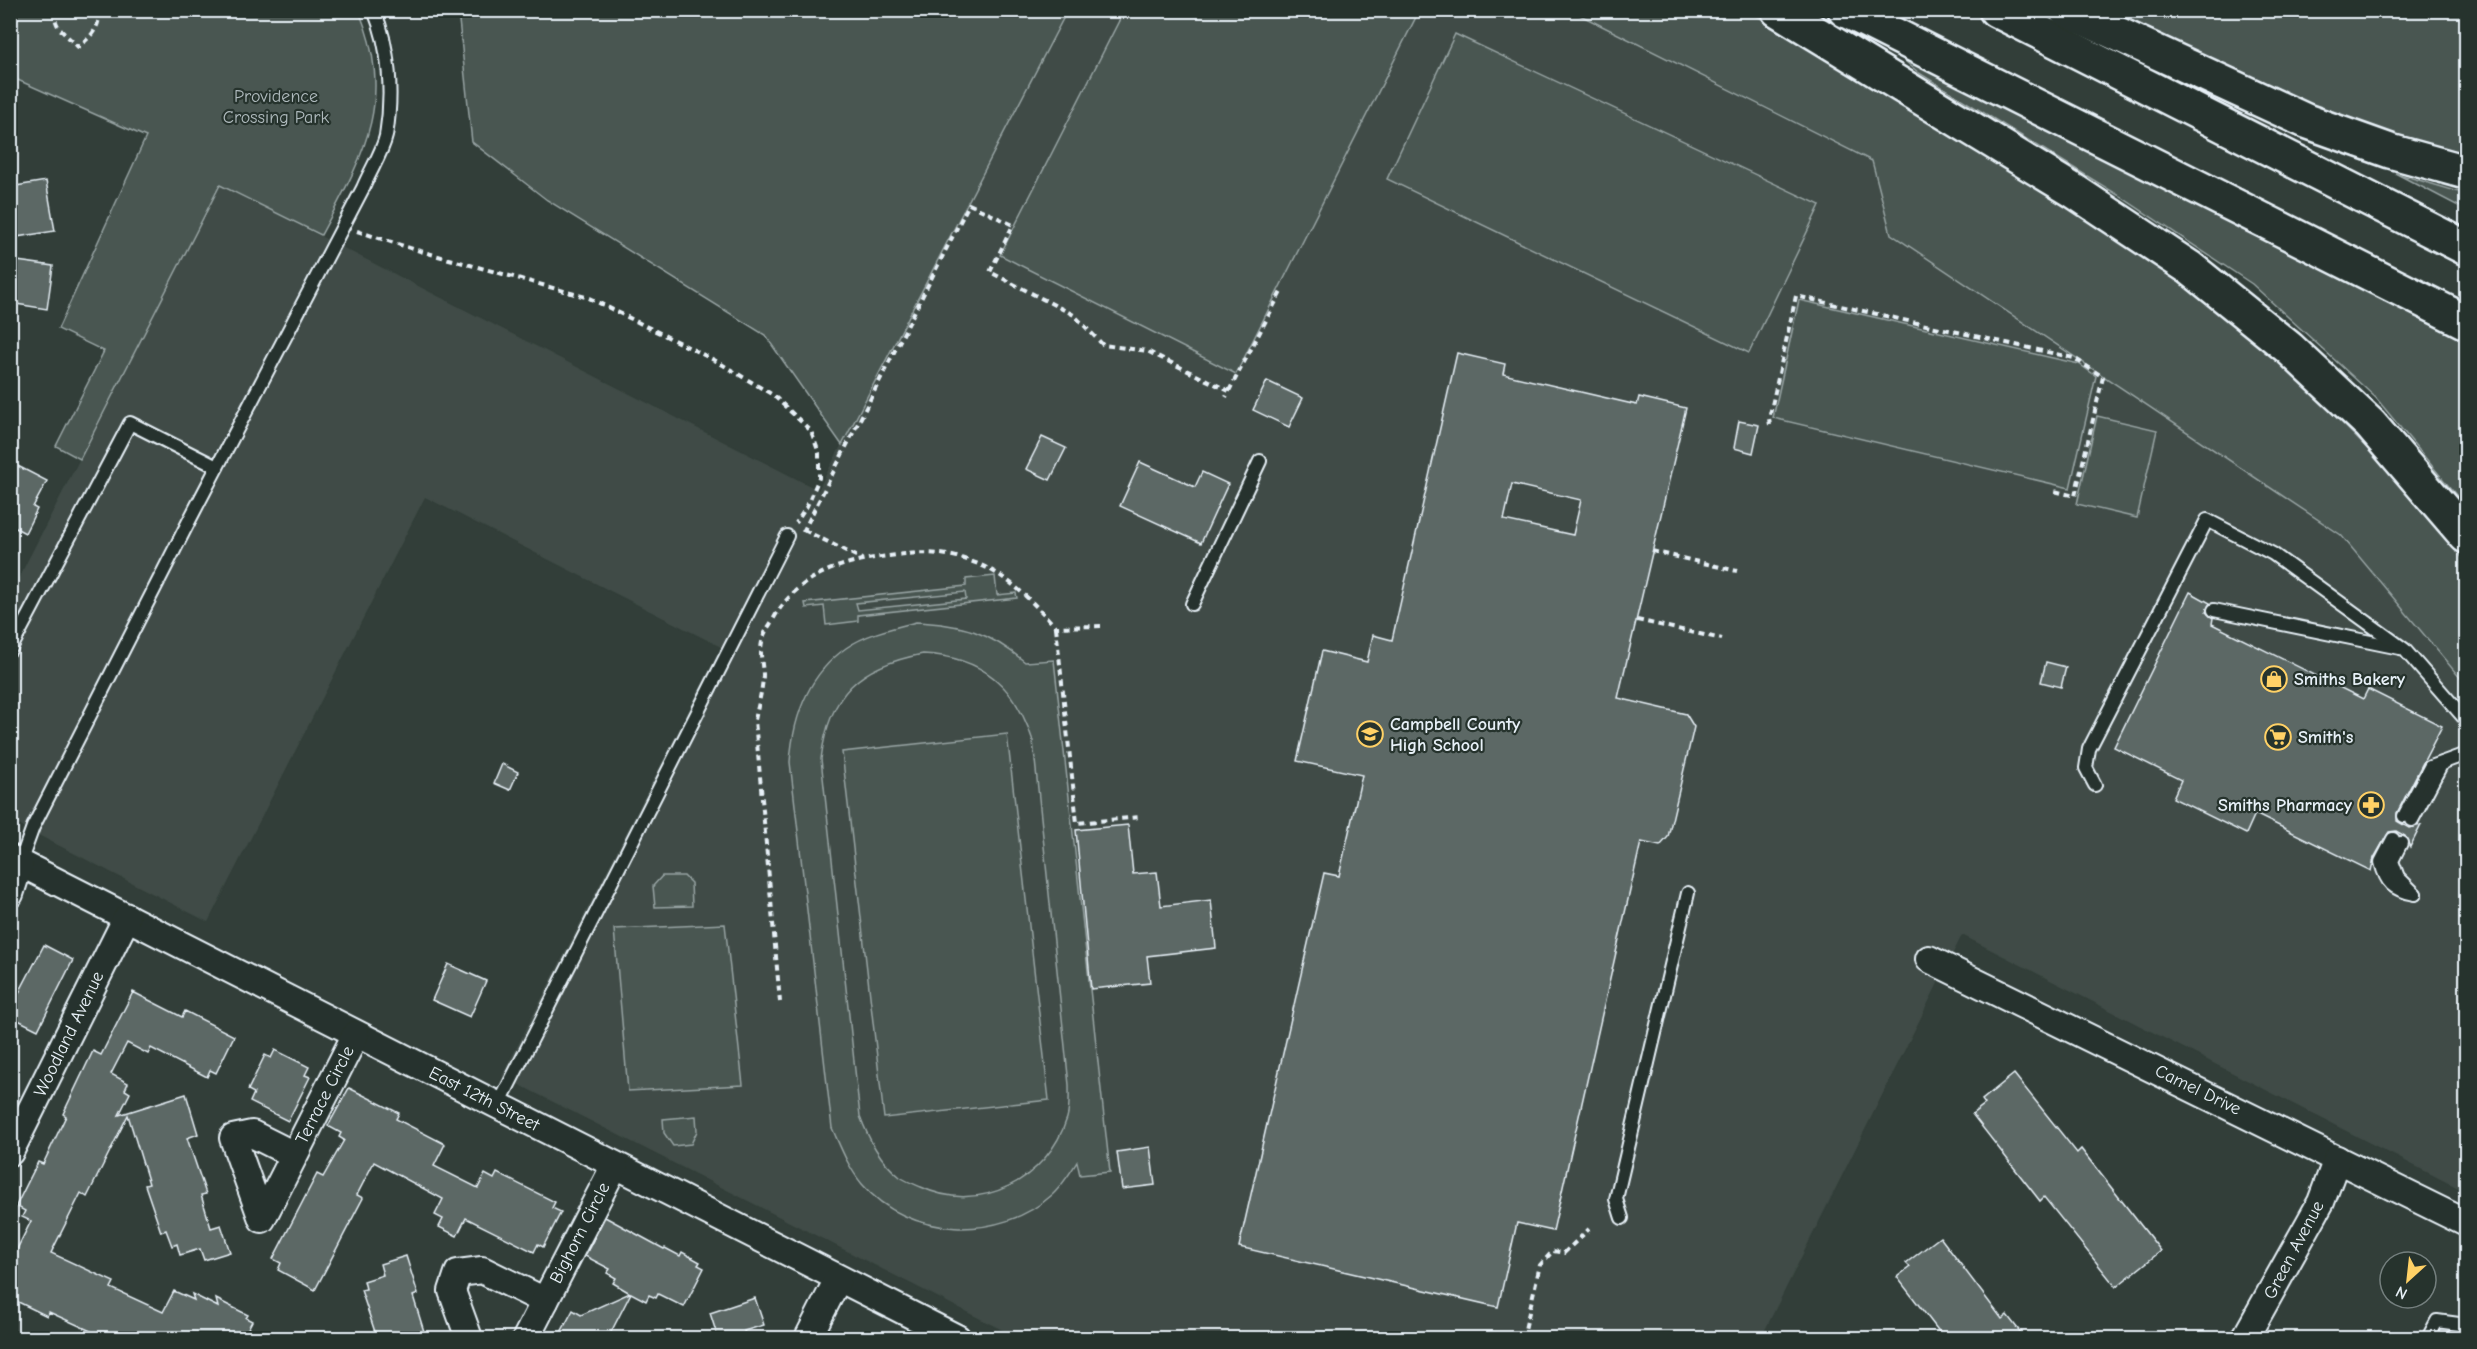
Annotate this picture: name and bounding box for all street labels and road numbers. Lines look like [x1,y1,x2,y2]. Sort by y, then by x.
street label: Woodland Avenue [30,968,108,1100]
street label: Terrace Circle [291,1042,359,1148]
street label: Camel Drive [2152,1060,2244,1120]
street label: East 12th Street [425,1062,544,1136]
street label: Bighorn Circle [546,1179,614,1287]
street label: Green Avenue [2259,1197,2329,1303]

